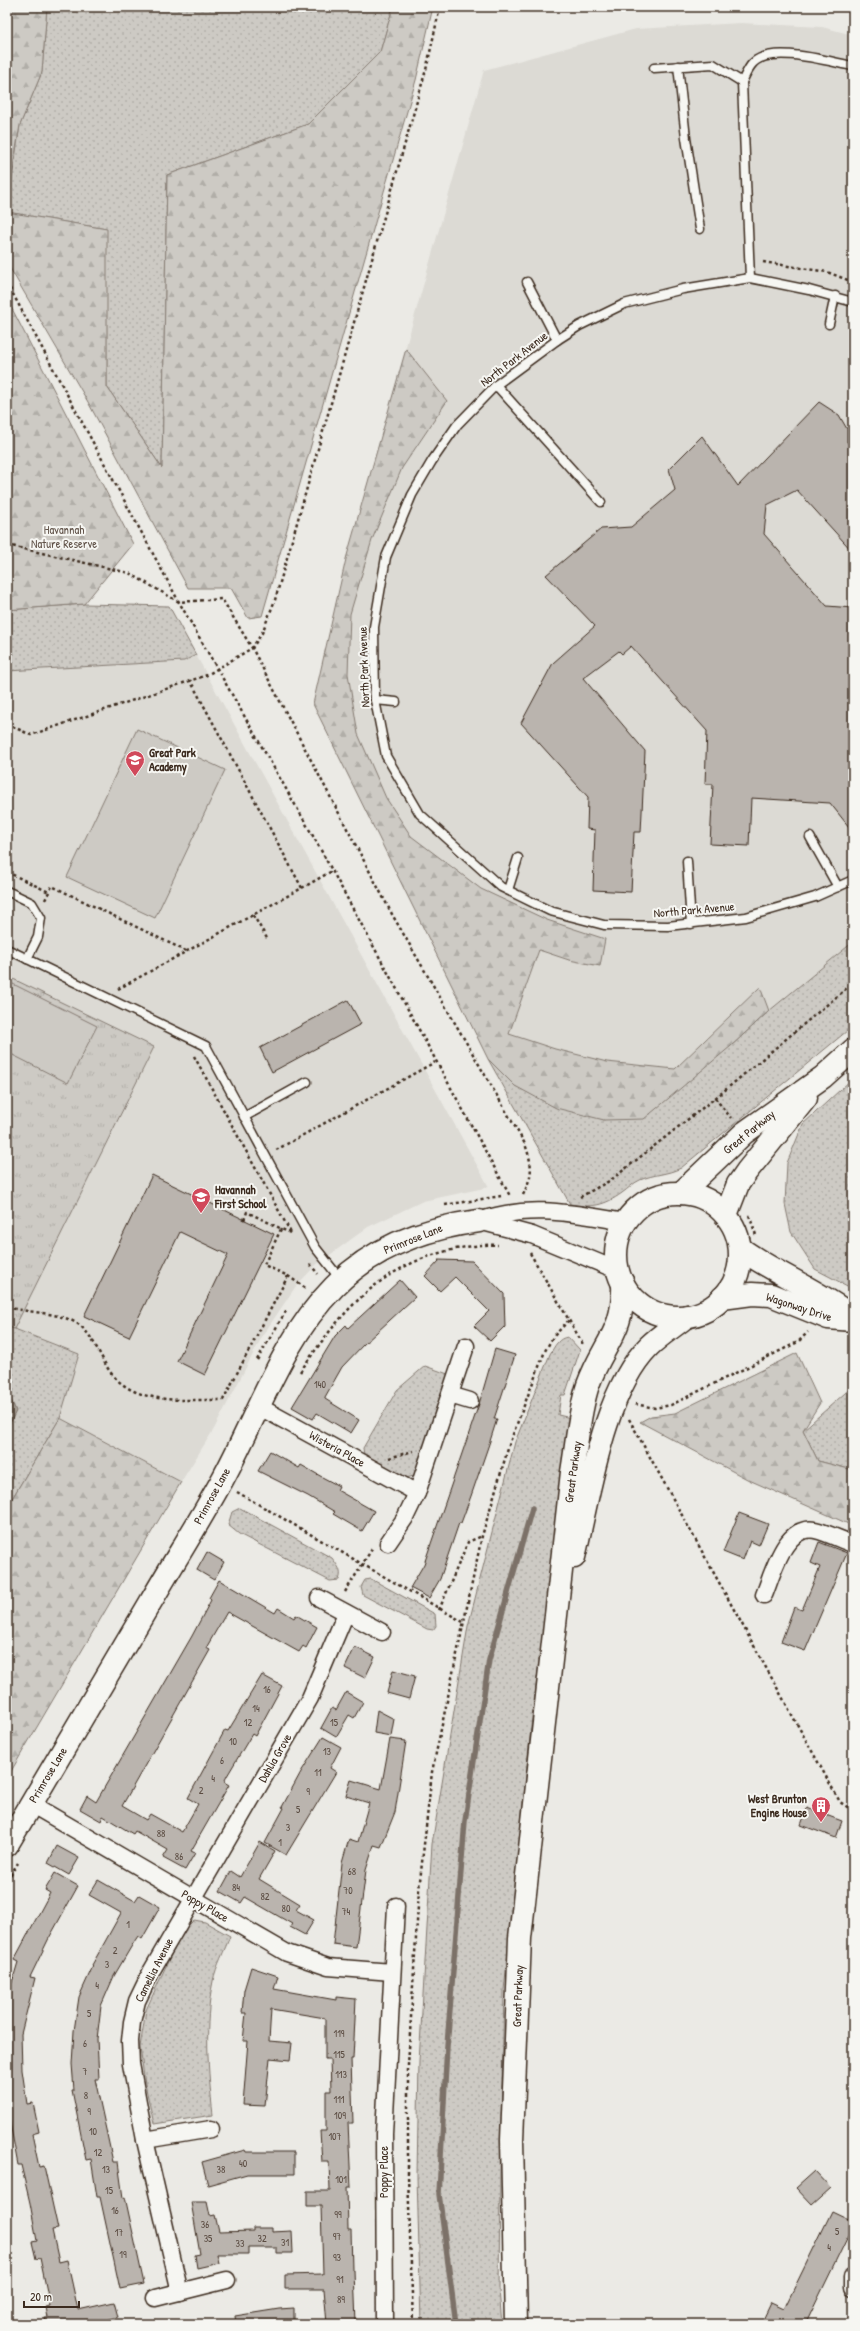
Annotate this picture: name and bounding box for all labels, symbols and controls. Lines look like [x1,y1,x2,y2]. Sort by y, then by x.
street label: North Park Avenue [477,327,551,390]
park label: Havannah Nature Reserve [31,521,97,552]
street label: North Park Avenue [354,626,373,708]
place label: Great Park Academy [149,744,196,776]
school or university icon: Great Park Academy [124,749,146,777]
street label: North Park Avenue [653,897,735,922]
street label: Great Parkway [719,1105,778,1158]
place label: Havannah First School [214,1181,267,1212]
school or university icon: Havannah First School [190,1186,212,1214]
street label: Primrose Lane [381,1219,445,1258]
street label: Wagonway Drive [764,1288,835,1325]
house number: 140 [314,1378,326,1391]
street label: Wisteria Place [306,1426,368,1471]
street label: Great Parkway [560,1440,585,1504]
street label: Primrose Lane [189,1464,234,1527]
house number: 16 [263,1683,271,1696]
house number: 14 [252,1702,260,1715]
house number: 12 [244,1716,252,1729]
house number: 15 [330,1716,339,1729]
street label: Dahlia Grove [254,1730,295,1785]
house number: 10 [229,1735,238,1748]
street label: Primrose Lane [24,1744,71,1806]
house number: 13 [323,1745,332,1758]
house number: 6 [220,1754,224,1767]
house number: 11 [314,1766,322,1779]
house number: 4 [211,1772,215,1785]
house number: 2 [199,1784,204,1797]
house number: 9 [306,1785,310,1798]
place label: West Brunton Engine House [748,1790,808,1822]
building icon: West Brunton Engine House [810,1795,832,1823]
house number: 5 [296,1803,301,1816]
house number: 3 [286,1821,291,1834]
house number: 88 [157,1827,165,1840]
house number: 1 [278,1836,282,1849]
house number: 86 [175,1850,183,1863]
house number: 68 [348,1865,356,1878]
house number: 84 [232,1881,240,1894]
house number: 70 [343,1884,353,1897]
street label: Poppy Place [179,1885,232,1926]
house number: 82 [260,1890,270,1903]
house number: 80 [282,1902,291,1915]
house number: 74 [342,1905,351,1918]
house number: 1 [126,1918,130,1931]
street label: Camellia Avenue [130,1935,177,2005]
house number: 2 [113,1944,118,1957]
house number: 3 [105,1958,110,1971]
street label: Great Parkway [508,1965,527,2027]
house number: 4 [95,1979,99,1992]
house number: 5 [87,2007,92,2020]
house number: 119 [334,2027,345,2040]
house number: 6 [83,2037,87,2050]
house number: 115 [333,2048,346,2061]
house number: 7 [83,2065,88,2078]
house number: 113 [335,2068,347,2081]
house number: 8 [84,2089,88,2102]
house number: 111 [334,2093,345,2106]
house number: 9 [87,2105,91,2118]
house number: 109 [334,2109,346,2122]
house number: 10 [89,2125,98,2138]
house number: 107 [328,2130,342,2143]
house number: 12 [94,2146,102,2159]
street label: Poppy Place [375,2146,392,2198]
house number: 40 [239,2157,248,2170]
house number: 13 [102,2163,111,2176]
house number: 38 [217,2163,225,2176]
house number: 101 [335,2173,347,2186]
house number: 15 [105,2184,114,2197]
house number: 16 [111,2204,119,2217]
house number: 99 [334,2208,342,2221]
house number: 36 [201,2218,209,2231]
house number: 5 [835,2225,840,2238]
house number: 17 [115,2226,123,2239]
house number: 97 [333,2230,341,2243]
house number: 35 [204,2232,213,2245]
house number: 32 [257,2232,267,2245]
house number: 31 [281,2236,289,2249]
house number: 33 [236,2237,245,2250]
house number: 4 [827,2241,831,2254]
house number: 19 [119,2248,127,2261]
house number: 93 [333,2251,342,2264]
house number: 91 [336,2273,344,2286]
scale bar [24,2283,79,2309]
text: 20 m [30,2288,52,2305]
house number: 89 [337,2293,345,2306]

